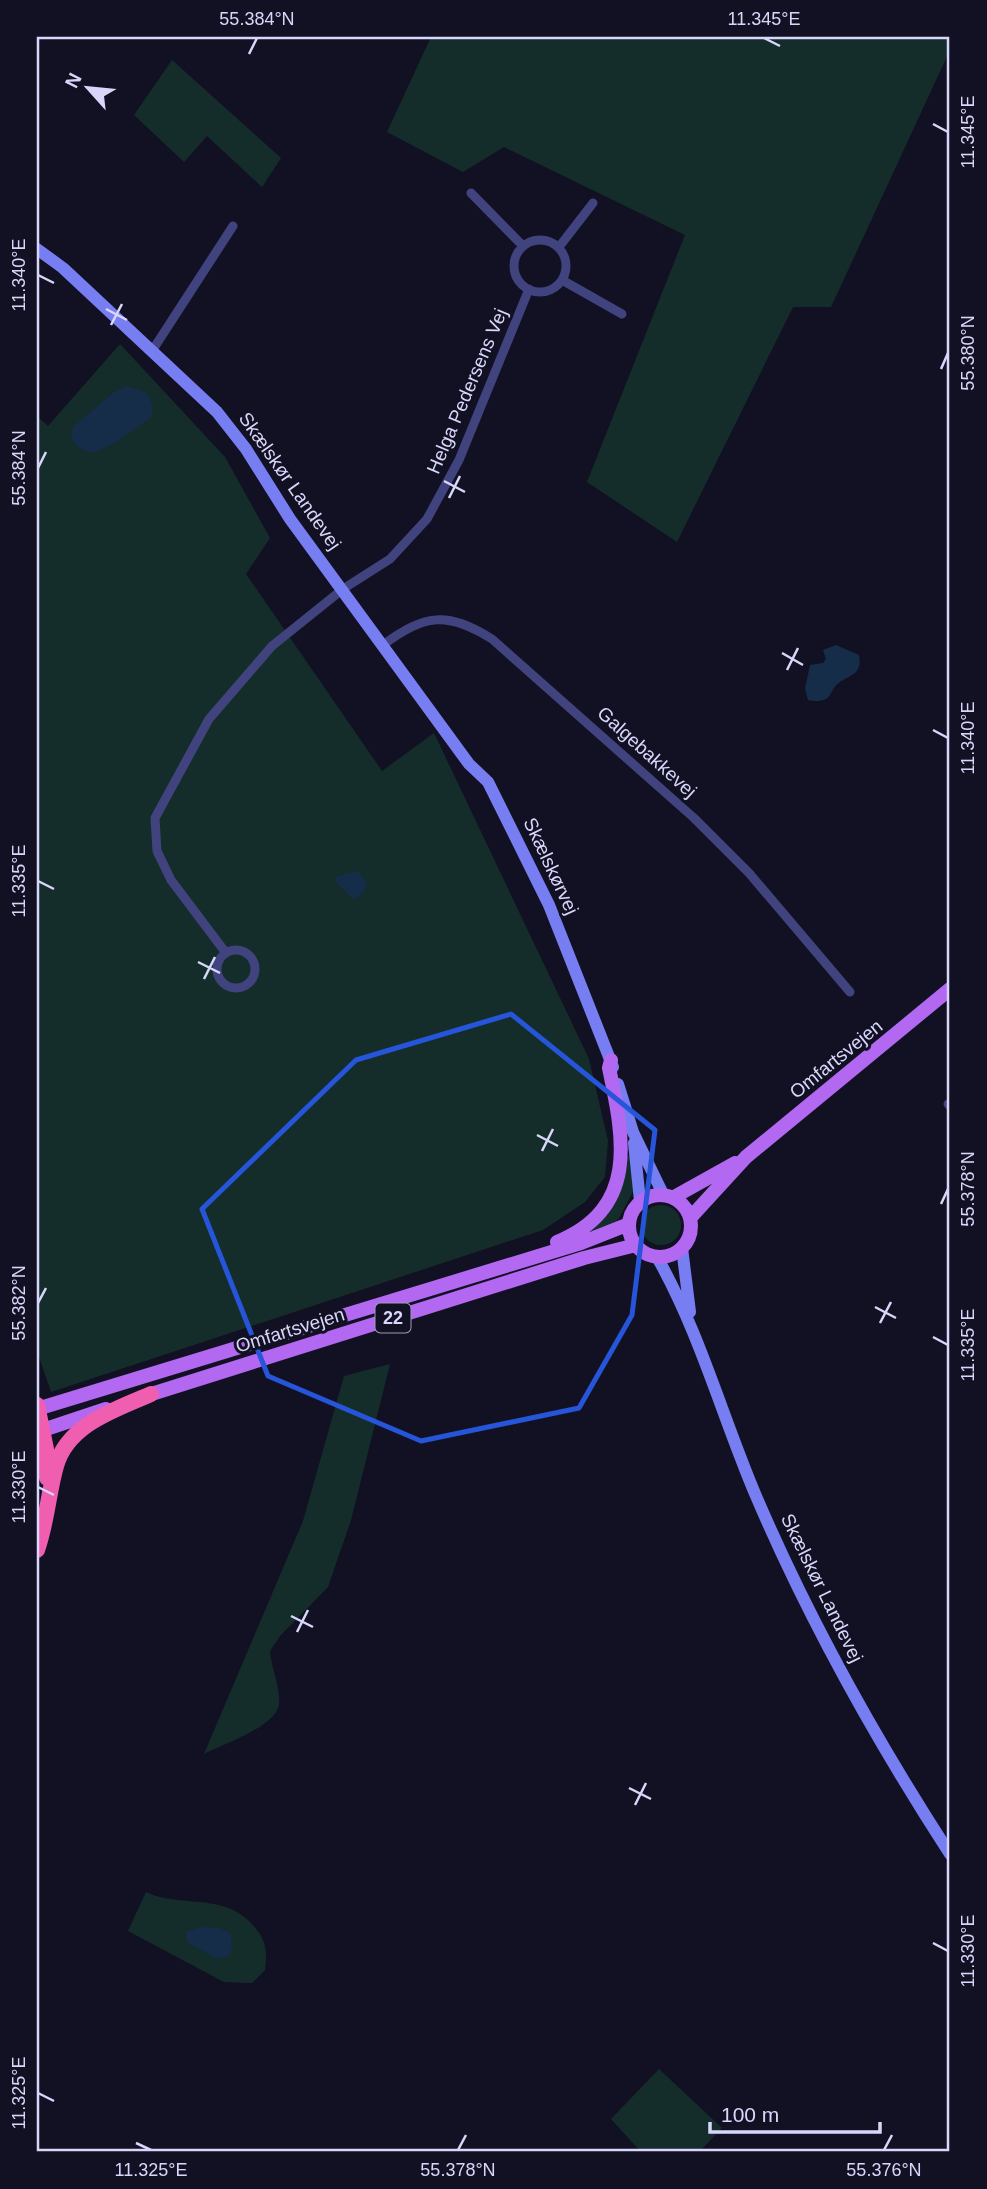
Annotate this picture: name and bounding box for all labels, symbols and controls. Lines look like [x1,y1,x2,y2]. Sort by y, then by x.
text: 55.384°N [219,9,295,29]
text: 11.345°E [728,9,800,29]
north arrow [52,52,122,122]
text: N [61,70,86,91]
text: 11.345°E [958,96,978,168]
text: 11.340°E [9,239,29,311]
street label: Helga Pedersens Vej [423,305,511,477]
text: 55.380°N [958,315,978,391]
street label: Skælskør Landevej [235,408,345,554]
text: 55.384°N [9,430,29,506]
street label: Galgebakkevej [593,702,701,802]
text: 11.340°E [958,702,978,774]
street label: Skælskørvej [519,814,583,918]
text: 11.335°E [9,845,29,917]
street label: Omfartsvejen [785,1015,887,1103]
text: 55.378°N [958,1151,978,1227]
text: 55.382°N [9,1265,29,1341]
street label: Omfartsvejen [233,1303,347,1357]
road number: 22 [376,1303,410,1332]
text: 11.335°E [958,1309,978,1381]
text: 11.330°E [9,1451,29,1523]
street label: Skælskør Landevej [777,1510,867,1666]
text: 11.330°E [958,1915,978,1987]
text: 11.325°E [9,2057,29,2129]
scale bar [710,2091,880,2135]
text: 100 m [721,2103,779,2126]
text: 11.325°E [115,2160,187,2180]
text: 55.378°N [420,2160,496,2180]
text: 55.376°N [846,2160,922,2180]

